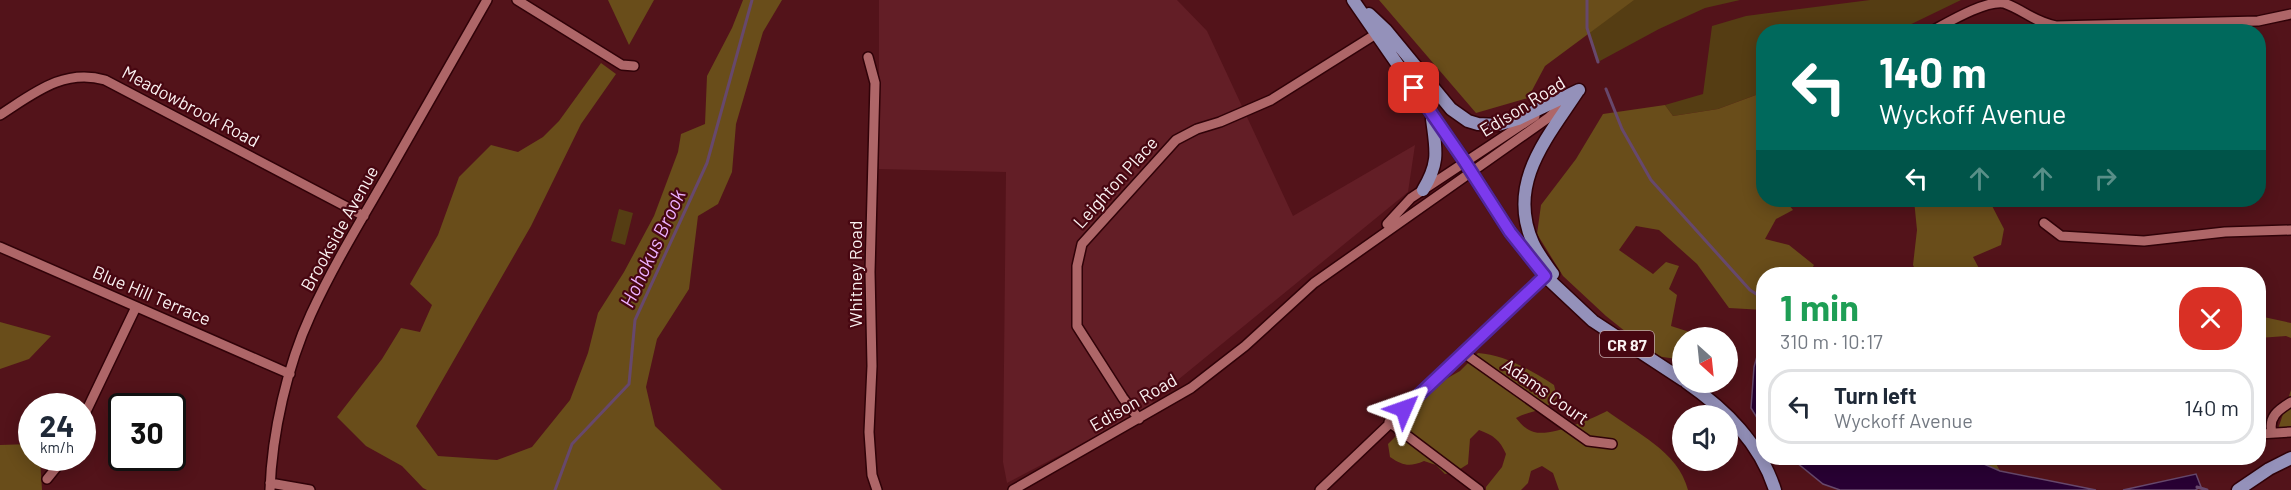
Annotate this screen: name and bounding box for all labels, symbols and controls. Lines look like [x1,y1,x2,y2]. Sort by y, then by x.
text: 140 m [1879,46,1987,96]
icon: left [1780,48,1858,126]
street label: Meadowbrook Road [119,61,263,151]
pin [1388,62,1439,113]
icon: arrive [1397,71,1430,104]
street label: Edison Road [1475,71,1569,141]
text: Wyckoff Avenue [1879,97,2067,129]
street label: Leighton Place [1068,132,1162,232]
street label: Brookside Avenue [295,162,383,294]
icon: left [1900,162,1933,195]
icon: ahead [1963,162,1996,195]
icon: ahead [2026,162,2059,195]
icon: right [2089,162,2122,195]
water label: Hohokus Brook [614,185,690,311]
street label: Whitney Road [844,220,866,328]
street label: Blue Hill Terrace [90,260,214,330]
text: 1 min [1780,285,1859,328]
button: close [2179,287,2242,350]
north arrow [1672,327,1738,393]
map controls [1672,327,1738,471]
text: 310 m · 10:17 [1780,329,1883,353]
road number: CR 87 [1600,331,1654,357]
street label: Adams Court [1498,353,1594,429]
street label: Edison Road [1086,368,1180,436]
position arrow [1372,377,1436,441]
text: Turn left [1834,382,1917,408]
icon: left [1783,390,1816,423]
speed limit sign: 30 [108,393,186,471]
text: 140 m [2184,394,2239,420]
button: sound [1672,405,1738,471]
text: 24 [40,407,74,443]
text: Wyckoff Avenue [1834,408,1973,432]
text: km/h [40,438,74,456]

